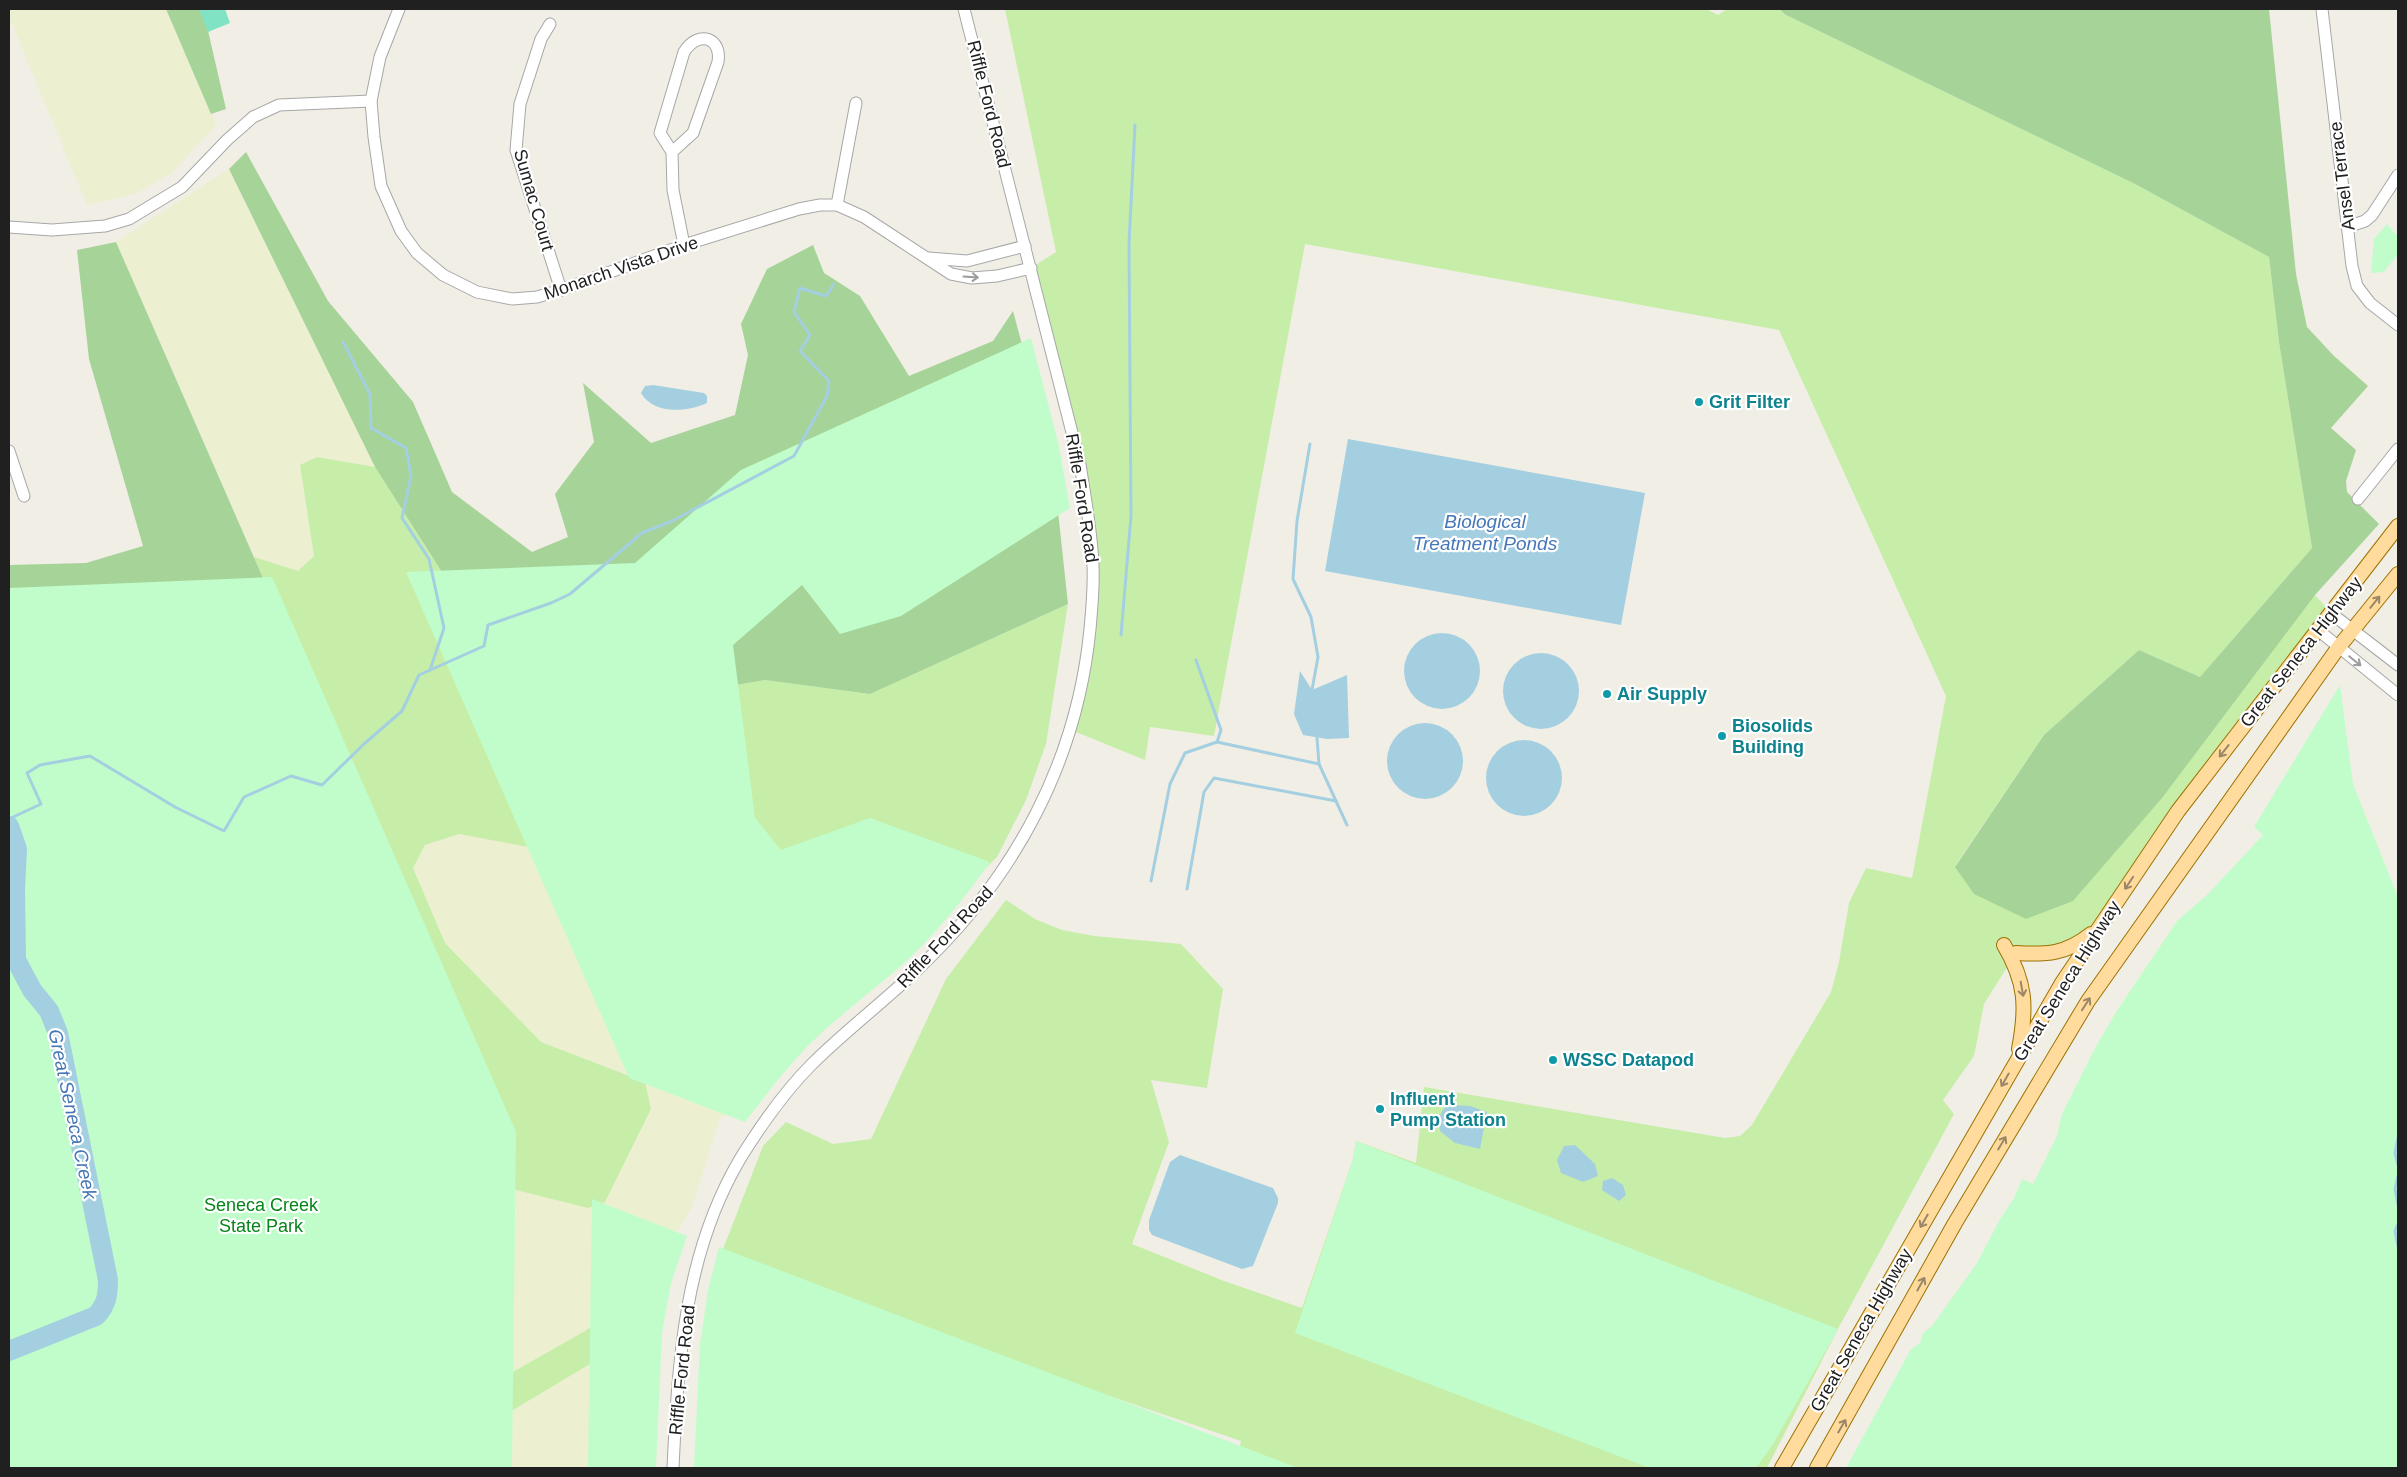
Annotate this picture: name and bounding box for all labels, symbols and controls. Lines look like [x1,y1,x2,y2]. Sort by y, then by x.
street label: Riffle Ford Road [963,38,1015,170]
street label: Ansel Terrace [2325,120,2359,232]
street label: Sumac Court [510,147,558,253]
street label: Monarch Vista Drive [541,232,701,304]
one-way arrow [962,272,978,282]
place label: Grit Filter [1709,392,1790,412]
marker: Grit Filter [1693,396,1705,408]
street label: Riffle Ford Road [1062,432,1102,564]
water label: Biological Treatment Ponds [1413,511,1558,554]
street label: Great Seneca Highway [2236,573,2366,731]
one-way arrow [2370,596,2381,609]
one-way arrow [2349,655,2362,666]
place label: Air Supply [1617,684,1707,704]
marker: Air Supply [1601,688,1613,700]
place label: Biosolids Building [1732,716,1813,757]
marker: Biosolids Building [1716,730,1728,742]
one-way arrow [2219,745,2230,758]
one-way arrow [2124,876,2134,890]
street label: Riffle Ford Road [893,882,997,992]
street label: Great Seneca Highway [2009,897,2125,1065]
one-way arrow [2018,981,2028,997]
one-way arrow [2081,998,2091,1012]
water label: Great Seneca Creek [44,1027,101,1202]
place label: WSSC Datapod [1563,1050,1694,1070]
marker: WSSC Datapod [1547,1054,1559,1066]
one-way arrow [2000,1072,2010,1087]
place label: Influent Pump Station [1390,1089,1506,1130]
marker: Influent Pump Station [1374,1103,1386,1115]
one-way arrow [1998,1137,2008,1151]
park label: Seneca Creek State Park [204,1195,319,1236]
one-way arrow [1919,1213,1929,1228]
street label: Great Seneca Highway [1806,1245,1916,1415]
one-way arrow [1916,1277,1926,1292]
street label: Riffle Ford Road [665,1304,699,1436]
one-way arrow [1837,1419,1847,1433]

